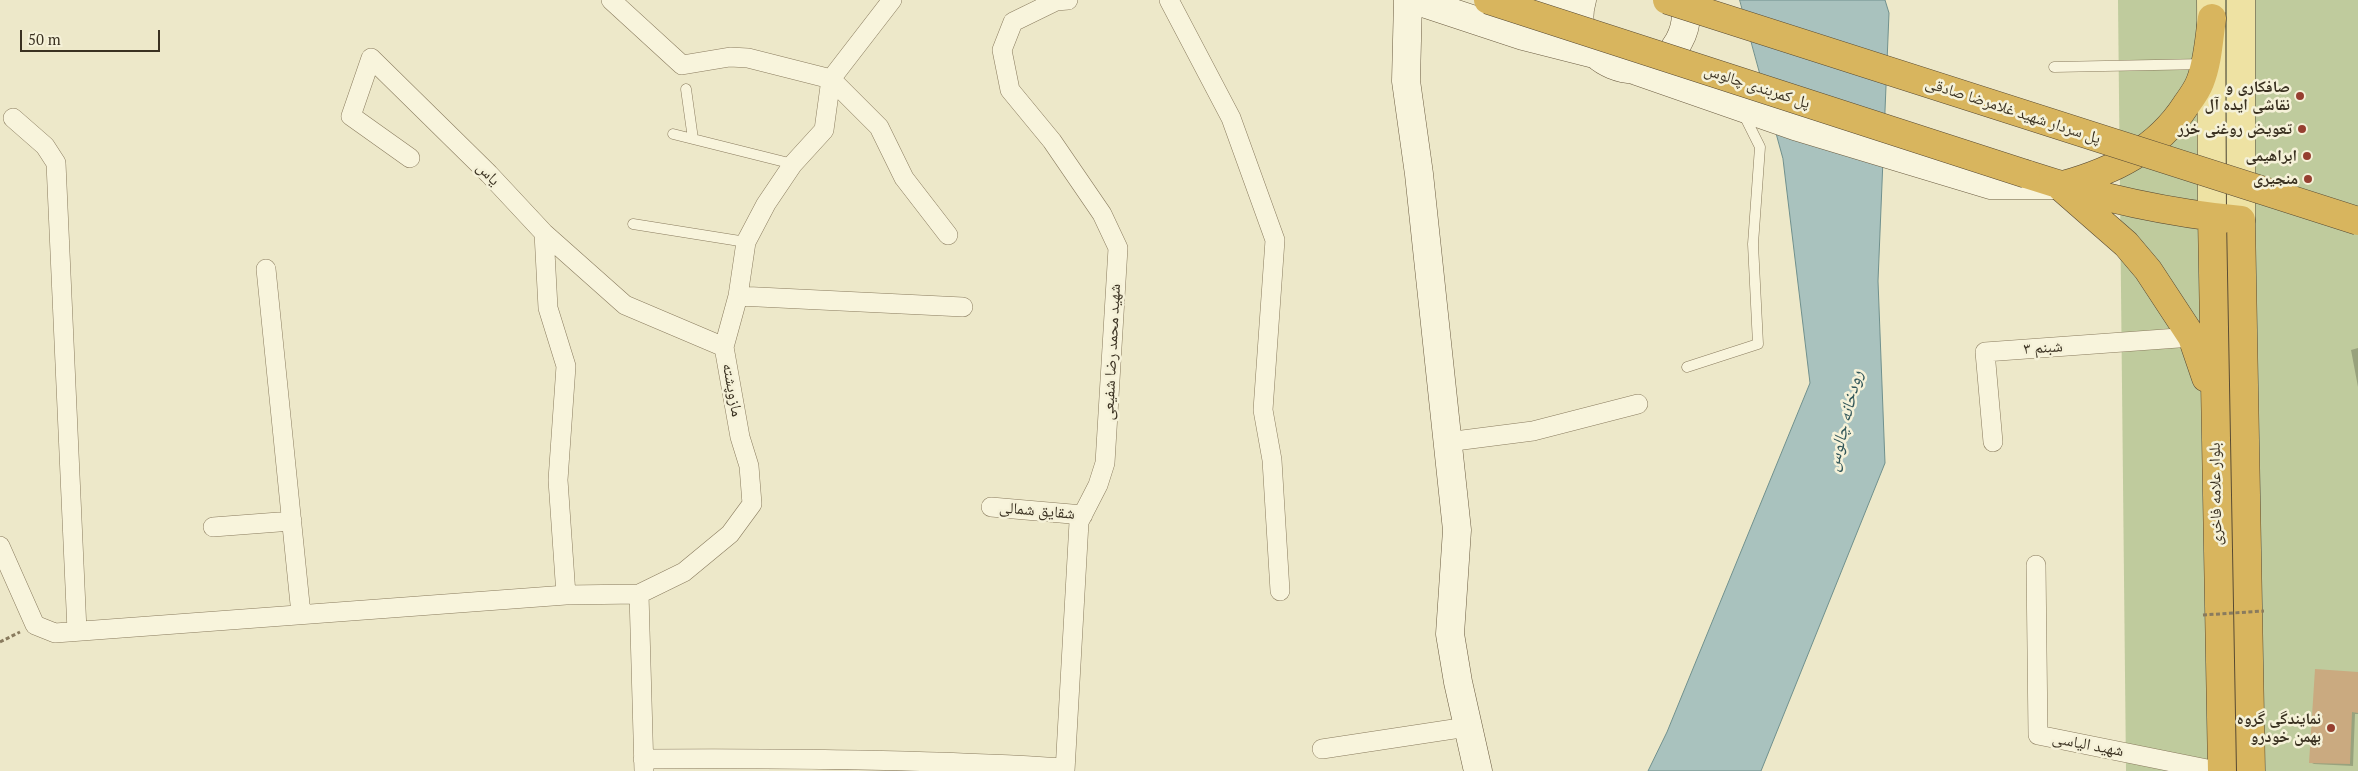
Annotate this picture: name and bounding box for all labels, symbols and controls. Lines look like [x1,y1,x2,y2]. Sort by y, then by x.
scale bar [22,20,162,52]
text: 50 m [28,29,61,49]
street label: پل کمربندی چالوس [1702,61,1812,113]
street label: پل سردار شهید غلامرضا صادقی [1923,74,2103,148]
place label: صافکاری و نقاشی ایده آل [2205,77,2290,115]
marker: صافکاری و نقاشی ایده آل [2294,90,2306,102]
place label: تعویض روغنی خزر [2178,119,2292,139]
marker: تعویض روغنی خزر [2296,123,2308,135]
place label: ابراهیمی [2246,146,2297,166]
marker: ابراهیمی [2301,150,2313,162]
street label: یاس [472,158,504,190]
place label: منجیری [2253,169,2298,189]
marker: منجیری [2302,173,2314,185]
street label: شهید محمد رضا شفیعی [1099,283,1125,421]
street label: شبنم ۳ [2023,337,2063,359]
street label: مازوپشته [718,362,746,418]
water label: رودخانه چالوس [1822,369,1868,473]
street label: بلوار علامه فاخری [2206,442,2226,546]
street label: شقایق شمالی [998,498,1076,524]
place label: نمایندگی گروه بهمن خودرو [2237,709,2321,747]
marker: نمایندگی گروه بهمن خودرو [2325,722,2337,734]
street label: شهید الیاسی [2051,729,2125,761]

